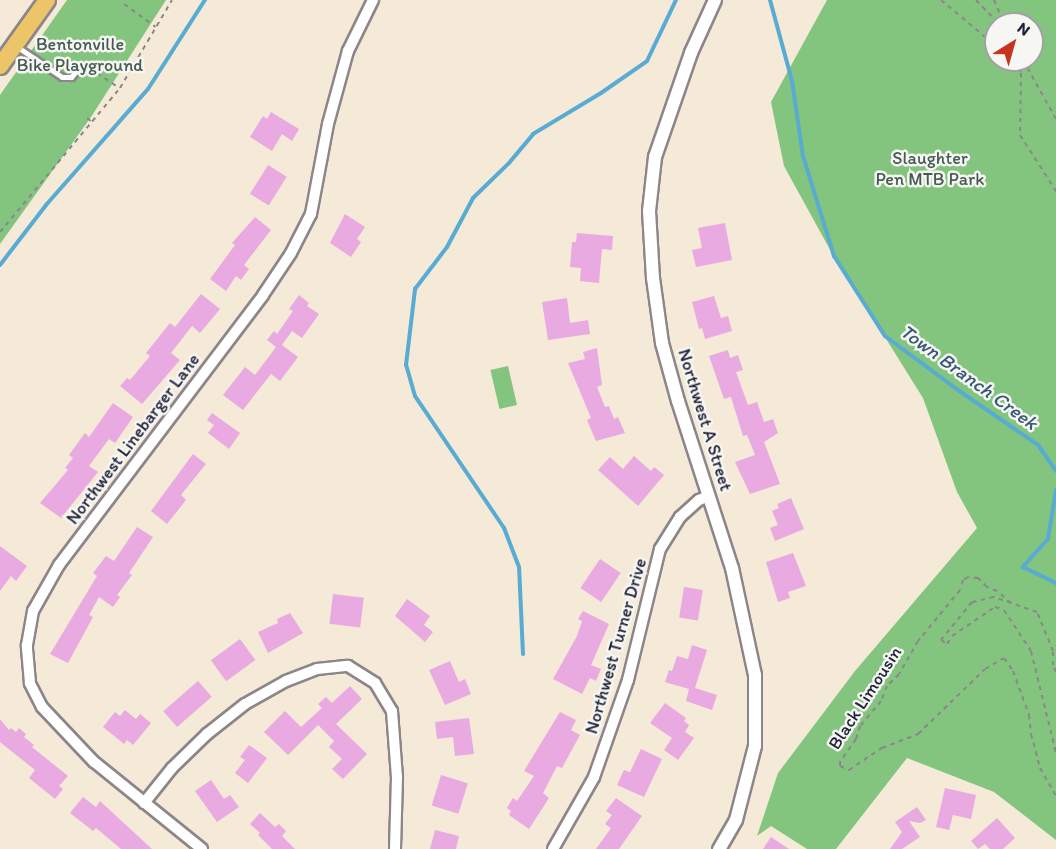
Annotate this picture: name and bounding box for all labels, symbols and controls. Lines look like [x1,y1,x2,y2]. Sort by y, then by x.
north arrow [984,12,1044,72]
text: N [1014,18,1034,40]
park label: Bentonville Bike Playground [17,34,143,76]
park label: Slaughter Pen MTB Park [876,148,984,190]
water label: Town Branch Creek [895,319,1043,435]
street label: Northwest A Street [673,346,737,494]
street label: Northwest Linebarger Lane [62,349,204,529]
street label: Northwest Turner Drive [581,556,651,736]
street label: Black Limousin [824,642,906,754]

